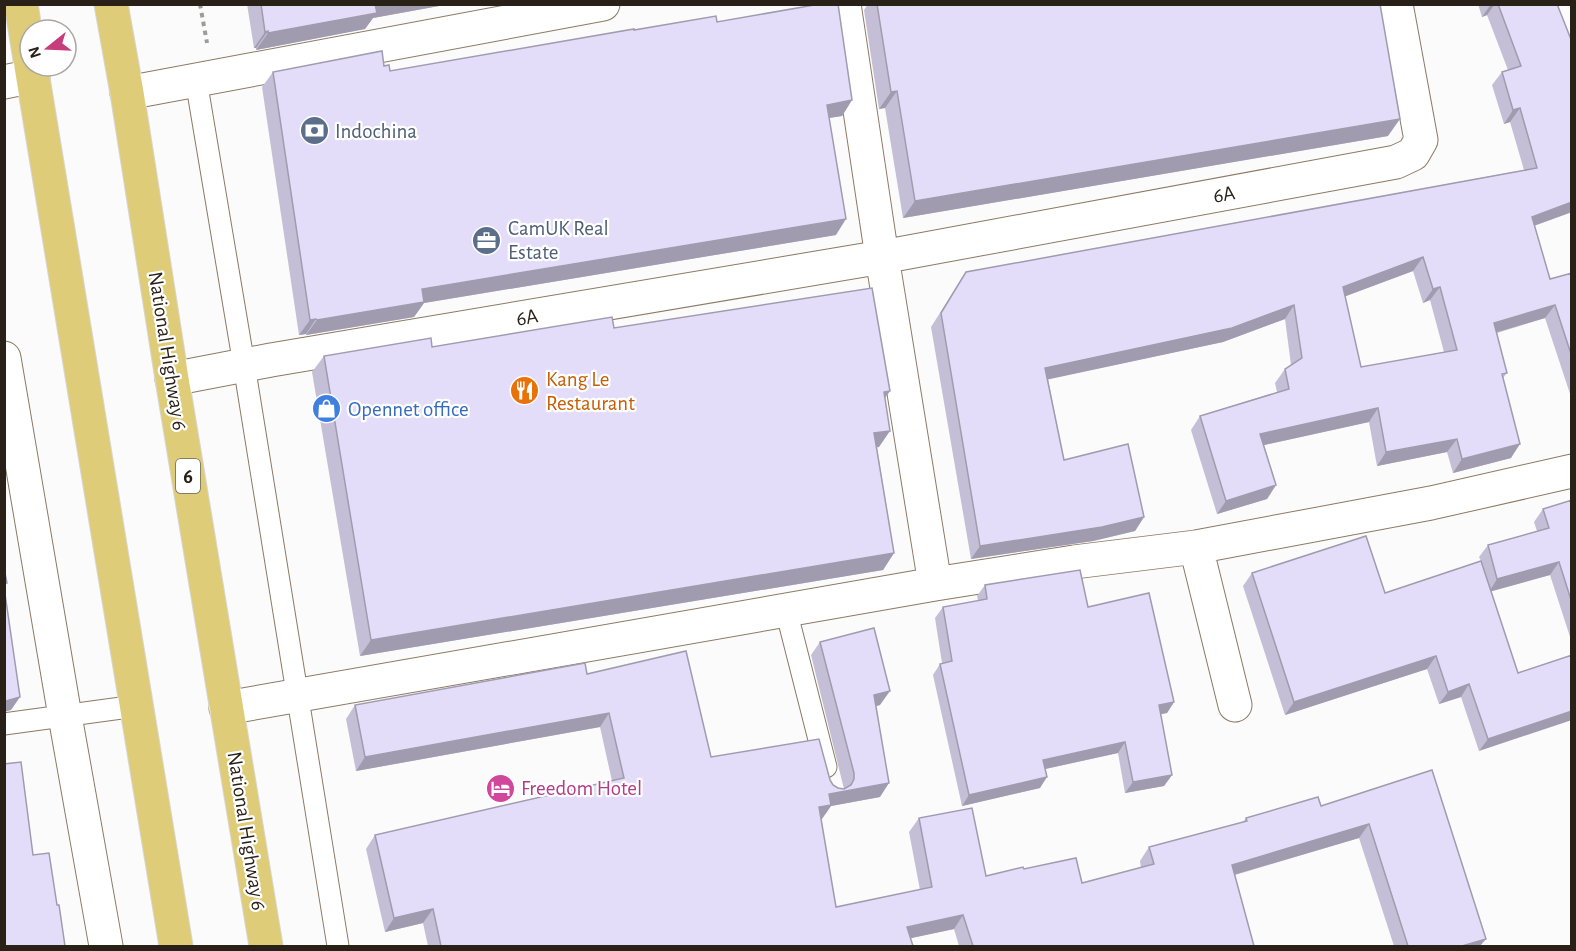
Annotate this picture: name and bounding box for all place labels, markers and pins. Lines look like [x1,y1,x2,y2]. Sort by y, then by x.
bank icon: Indochina [298,115,330,147]
place label: Indochina [335,121,417,142]
place label: CamUK Real Estate [508,218,609,263]
office icon: CamUK Real Estate [471,224,503,256]
place label: Kang Le Restaurant [546,369,635,414]
restaurant icon: Kang Le Restaurant [509,375,541,407]
shop icon: Opennet office [311,393,343,425]
place label: Opennet office [348,399,469,420]
hotel icon: Freedom Hotel [484,772,516,804]
place label: Freedom Hotel [521,778,642,799]

